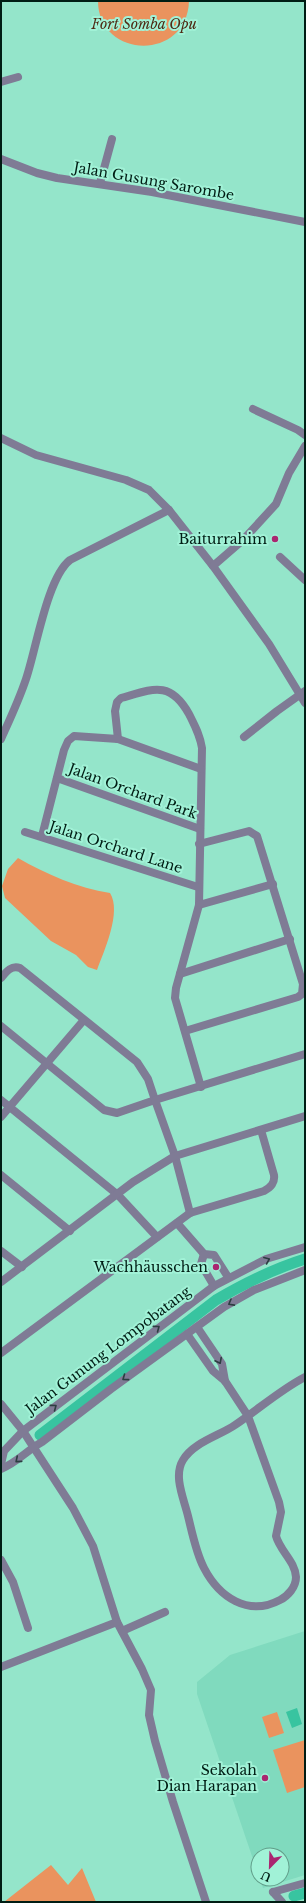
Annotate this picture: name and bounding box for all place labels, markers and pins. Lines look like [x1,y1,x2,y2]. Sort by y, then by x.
place label: Baiturrahim [179,530,267,548]
marker: Baiturrahim [270,534,280,544]
place label: Wachhäusschen [93,1258,208,1276]
marker: Wachhäusschen [211,1262,221,1272]
place label: Sekolah Dian Harapan [156,1761,257,1795]
marker: Sekolah Dian Harapan [260,1773,270,1783]

